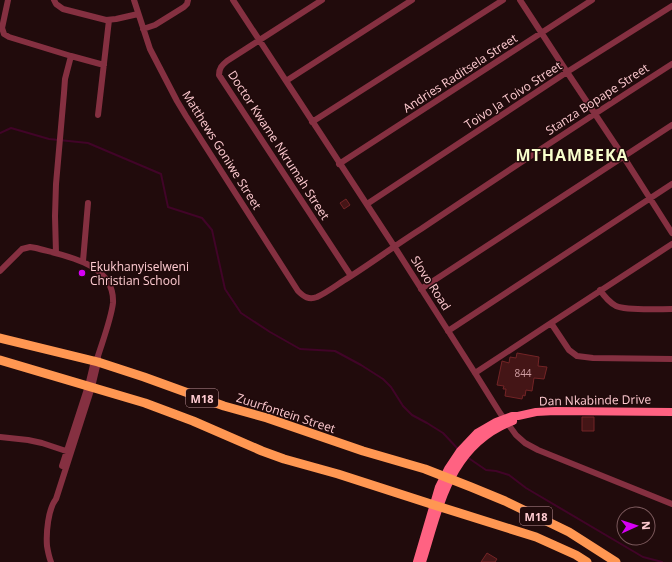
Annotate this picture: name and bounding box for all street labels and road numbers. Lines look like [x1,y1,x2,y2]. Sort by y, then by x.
street label: Andries Raditsela Street [399,30,521,116]
street label: Toivo Ja Toivo Street [461,57,565,133]
street label: Stanza Bopape Street [542,59,652,139]
street label: Doctor Kwame Nkrumah Street [224,67,334,223]
street label: Matthews Goniwe Street [178,87,266,213]
street label: Slovo Road [407,252,455,314]
road number: M18 [186,389,218,407]
street label: Zuurfontein Street [234,389,338,437]
street label: Dan Nkabinde Drive [539,391,651,409]
road number: M18 [520,507,552,525]

